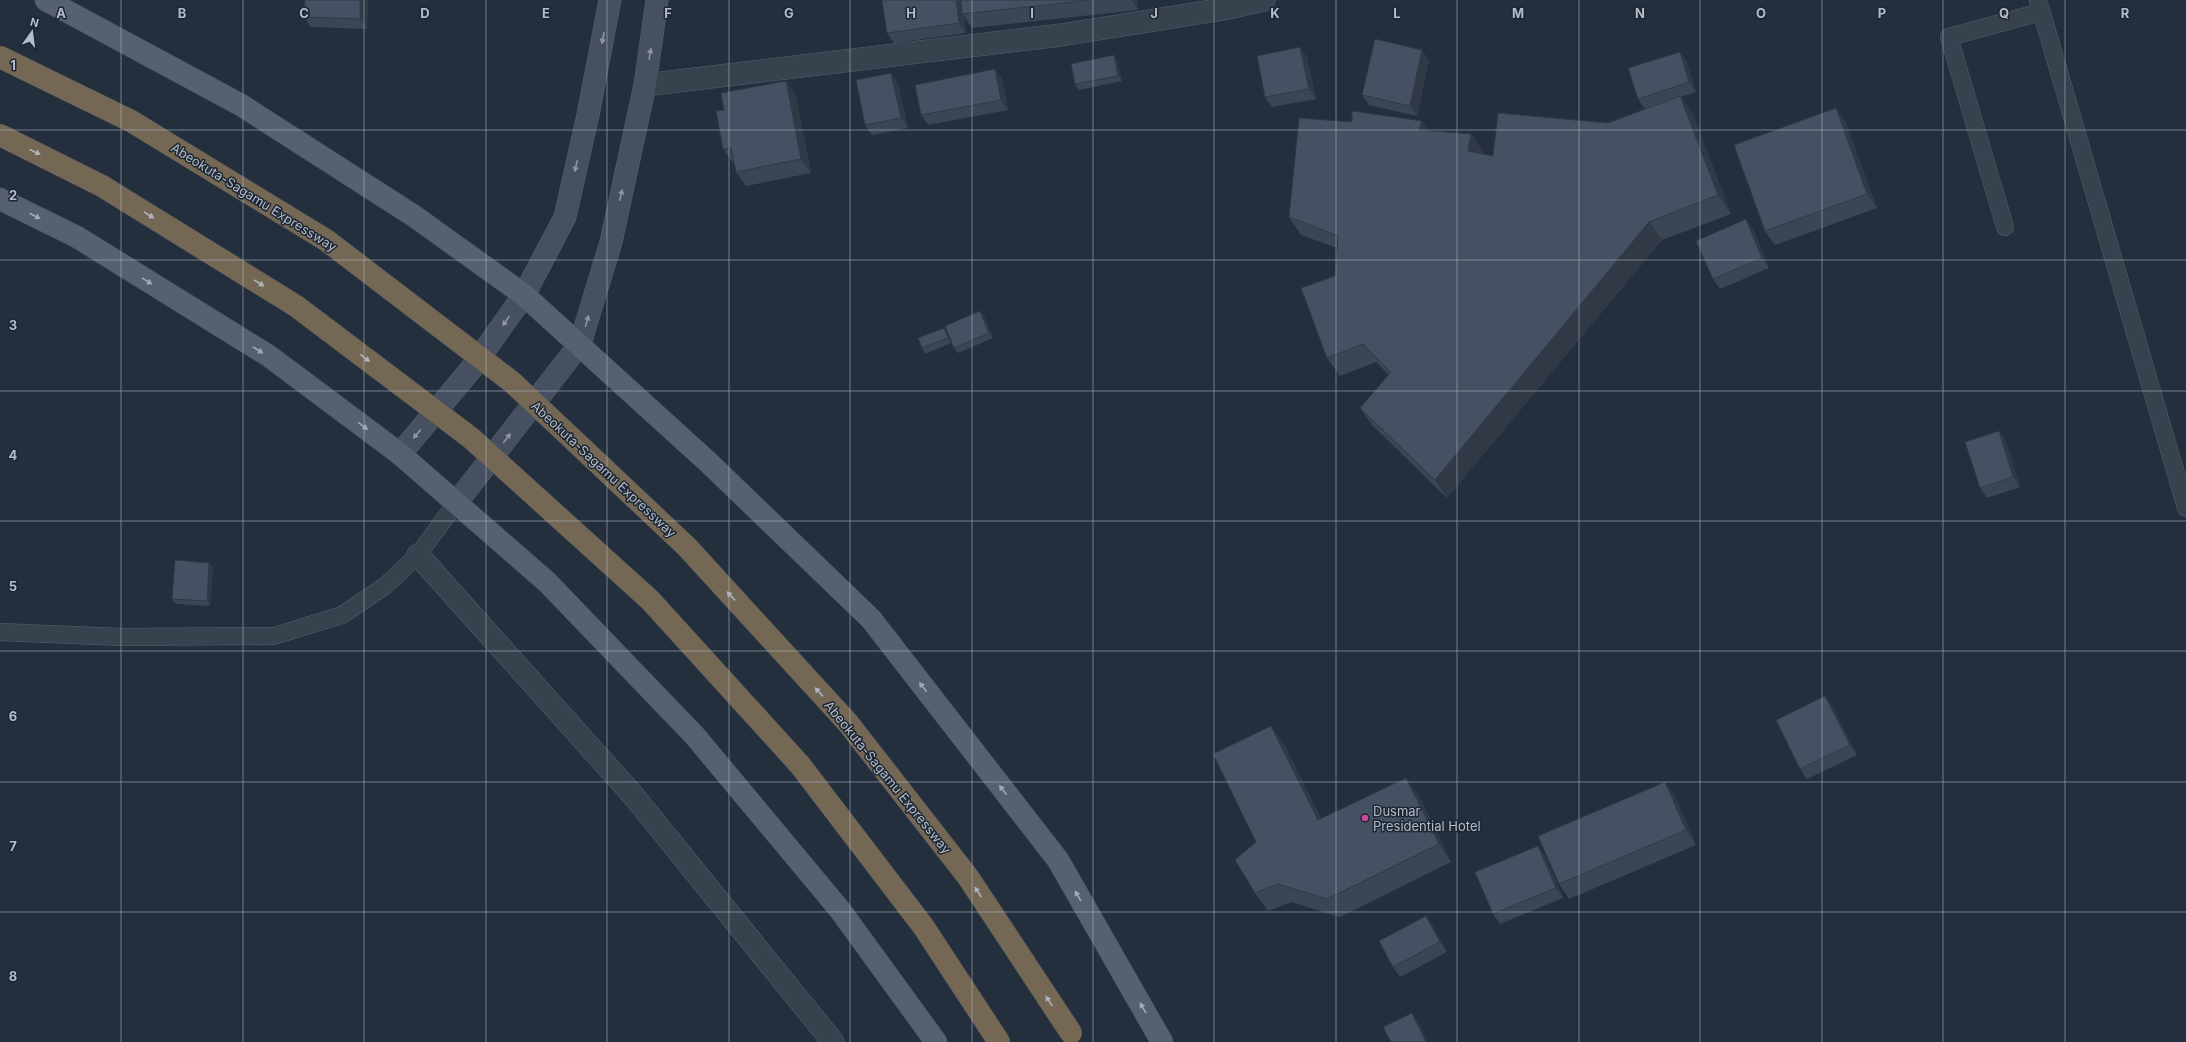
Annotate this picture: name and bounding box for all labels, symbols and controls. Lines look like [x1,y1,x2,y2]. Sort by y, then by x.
text: A [56,5,66,21]
text: B [178,5,187,21]
text: C [299,5,309,21]
text: D [420,5,430,21]
text: E [542,5,550,21]
text: F [664,5,672,21]
text: G [784,5,794,21]
text: H [906,5,916,21]
text: I [1030,5,1034,21]
text: J [1150,5,1158,21]
text: K [1270,5,1280,21]
text: L [1393,5,1401,21]
text: M [1512,5,1524,21]
text: N [1635,5,1645,21]
text: O [1756,5,1766,21]
text: P [1878,5,1886,21]
text: Q [1999,5,2009,21]
text: R [2121,5,2130,21]
north arrow [12,12,52,52]
text: N [29,14,40,30]
one-way arrow [599,32,605,44]
one-way arrow [647,48,653,60]
text: 1 [10,57,16,73]
street label: Abeokuta-Sagamu Expressway [168,139,340,255]
one-way arrow [29,149,41,155]
one-way arrow [573,159,579,172]
text: 2 [9,187,17,203]
one-way arrow [618,189,624,201]
one-way arrow [143,211,155,218]
one-way arrow [29,213,41,219]
one-way arrow [142,277,153,285]
one-way arrow [254,279,264,287]
one-way arrow [584,314,590,326]
one-way arrow [502,315,510,326]
text: 3 [9,317,17,333]
one-way arrow [252,346,264,353]
one-way arrow [360,354,371,362]
street label: Abeokuta-Sagamu Expressway [528,398,680,540]
one-way arrow [358,422,368,430]
one-way arrow [413,428,422,439]
one-way arrow [502,433,511,444]
text: 4 [9,447,18,463]
text: 5 [9,578,17,594]
one-way arrow [727,591,736,601]
one-way arrow [919,681,928,692]
one-way arrow [815,687,824,696]
street label: Abeokuta-Sagamu Expressway [821,697,955,857]
text: 6 [9,708,17,724]
one-way arrow [999,784,1007,795]
place label: Dusmar Presidential Hotel [1373,803,1481,834]
marker: Dusmar Presidential Hotel [1360,813,1370,823]
text: 7 [9,838,17,854]
one-way arrow [974,887,982,897]
one-way arrow [1074,890,1081,902]
text: 8 [9,968,17,984]
one-way arrow [1046,995,1053,1007]
one-way arrow [1139,1002,1146,1014]

